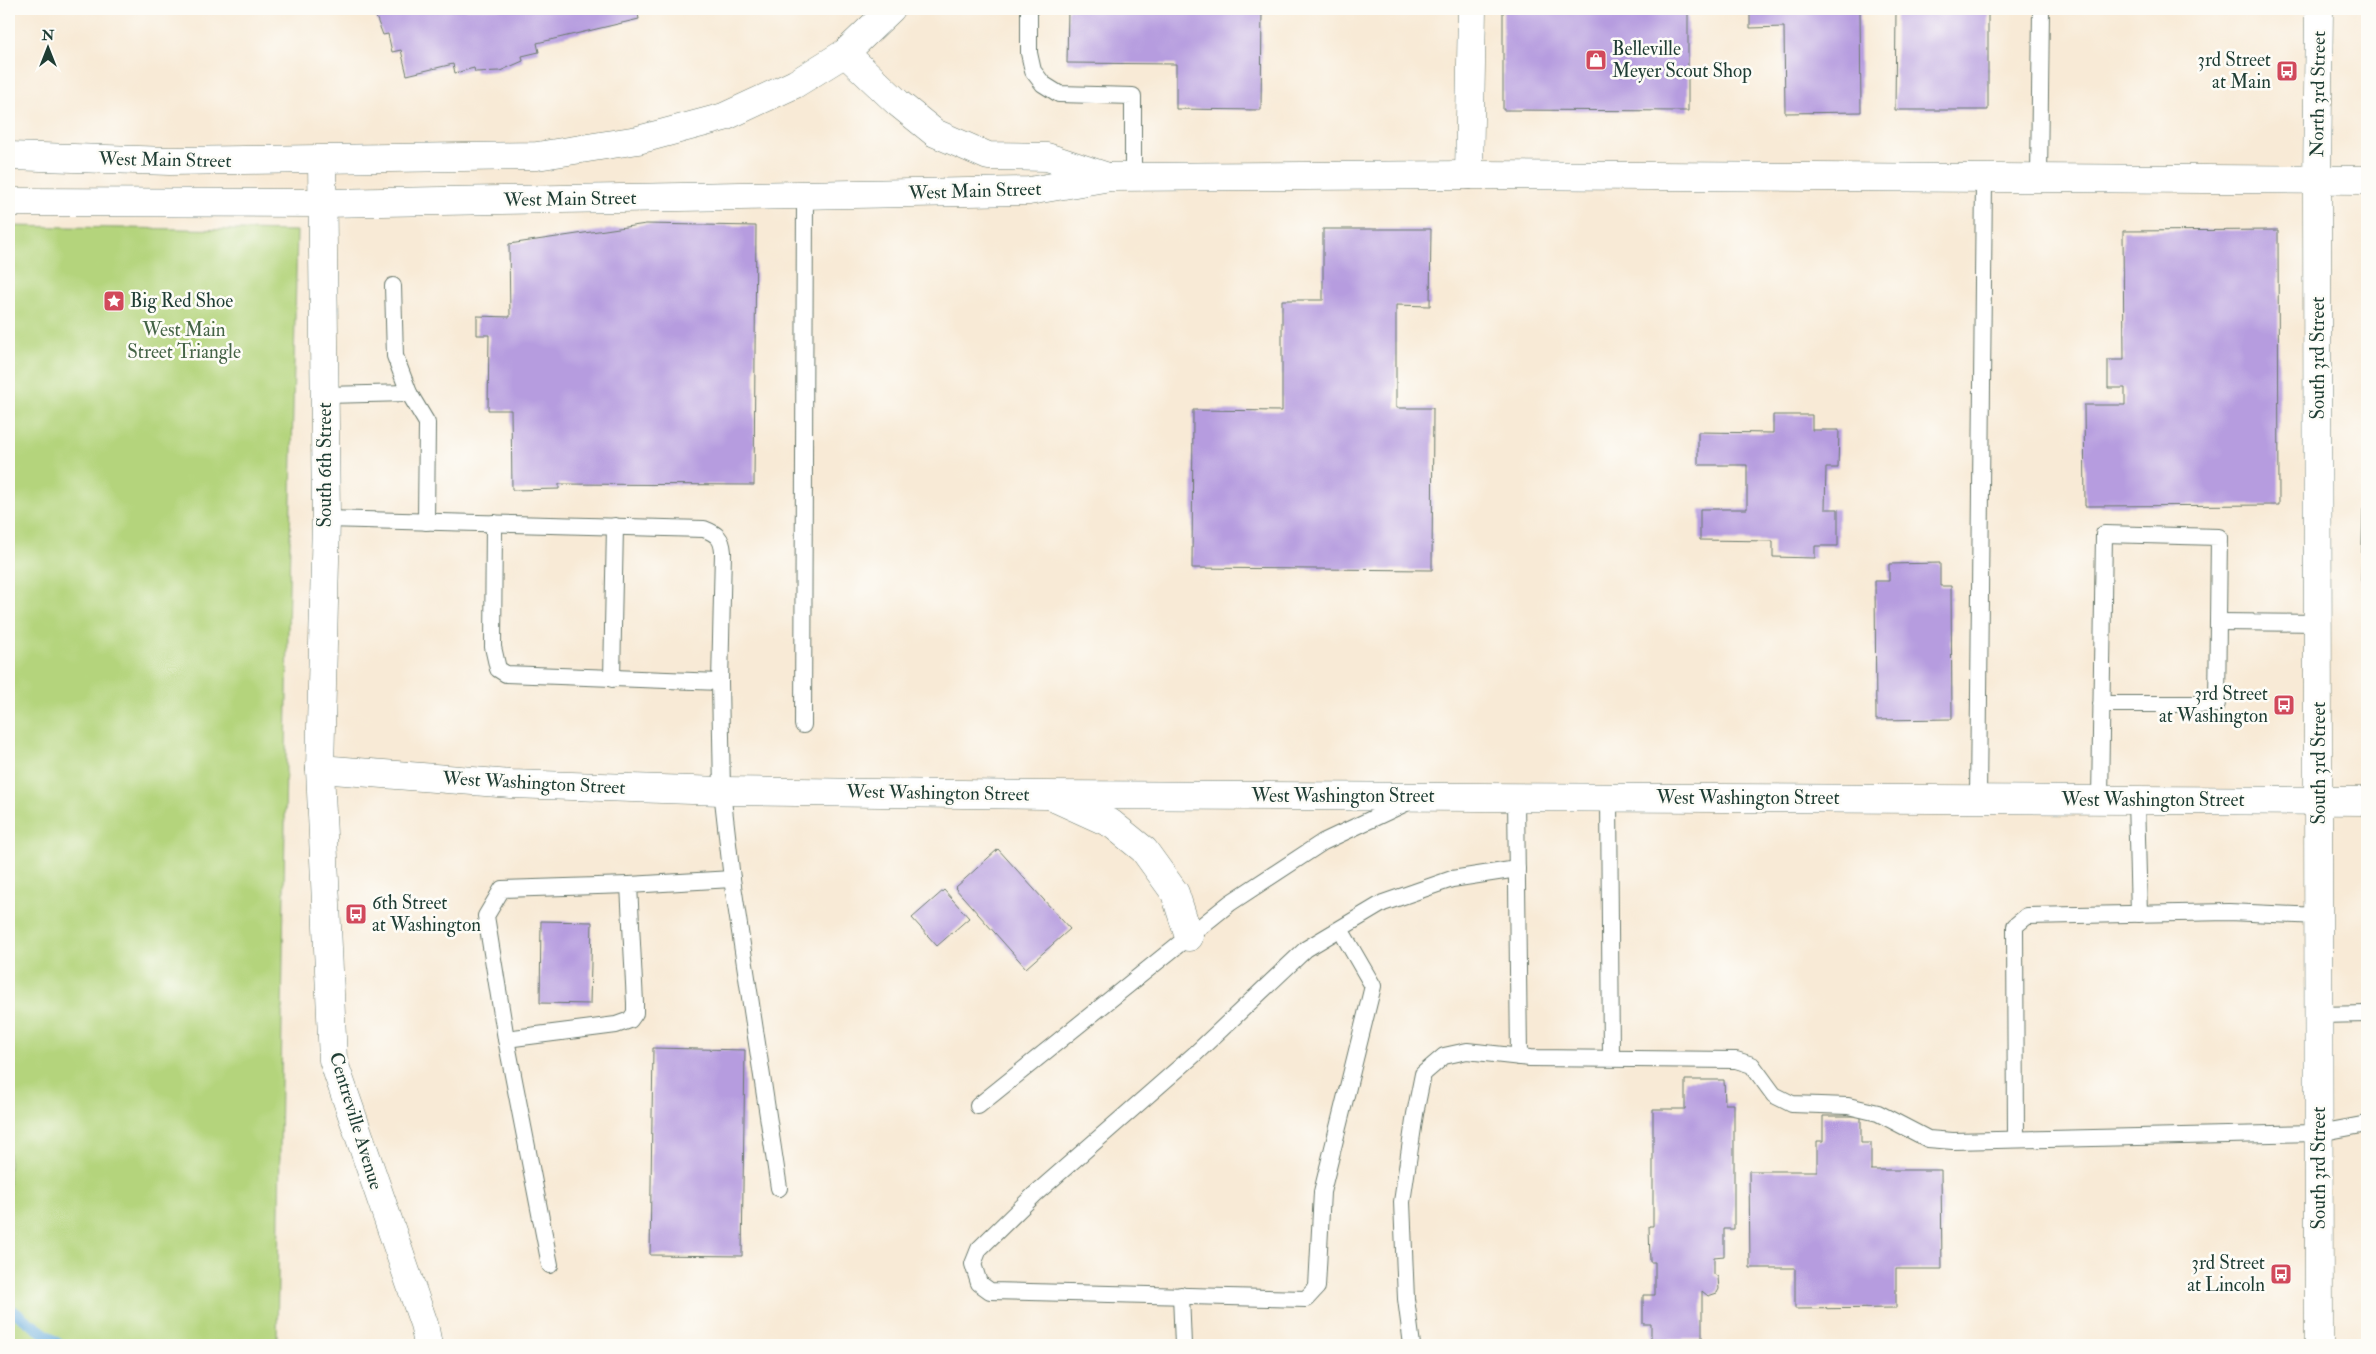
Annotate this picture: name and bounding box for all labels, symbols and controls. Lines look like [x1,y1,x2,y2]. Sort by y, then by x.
north arrow [22,22,72,72]
text: N [41,27,55,44]
street label: North 3rd Street [2305,31,2331,157]
place label: Belleville Meyer Scout Shop [1612,37,1752,84]
shop icon: Belleville Meyer Scout Shop [1584,48,1608,72]
place label: 3rd Street at Main [2198,48,2271,94]
bus stop icon: 3rd Street at Main [2275,59,2299,83]
street label: West Main Street [97,147,232,173]
street label: West Main Street [907,177,1042,205]
street label: West Main Street [502,186,637,212]
place icon: Big Red Shoe [102,289,126,313]
place label: Big Red Shoe [130,289,233,313]
street label: South 3rd Street [2306,296,2330,420]
park label: West Main Street Triangle [127,318,241,364]
street label: South 6th Street [313,402,337,528]
place label: 3rd Street at Washington [2159,682,2268,728]
bus stop icon: 3rd Street at Washington [2272,693,2296,717]
street label: South 3rd Street [2307,701,2331,825]
street label: West Washington Street [441,766,626,800]
street label: West Washington Street [845,779,1030,807]
street label: West Washington Street [1250,784,1435,808]
street label: West Washington Street [1655,786,1840,810]
street label: West Washington Street [2060,788,2245,812]
place label: 6th Street at Washington [372,891,481,937]
bus stop icon: 6th Street at Washington [344,902,368,926]
street label: Centreville Avenue [324,1049,388,1193]
street label: South 3rd Street [2307,1106,2331,1230]
place label: 3rd Street at Lincoln [2187,1251,2265,1297]
bus stop icon: 3rd Street at Lincoln [2269,1262,2293,1286]

